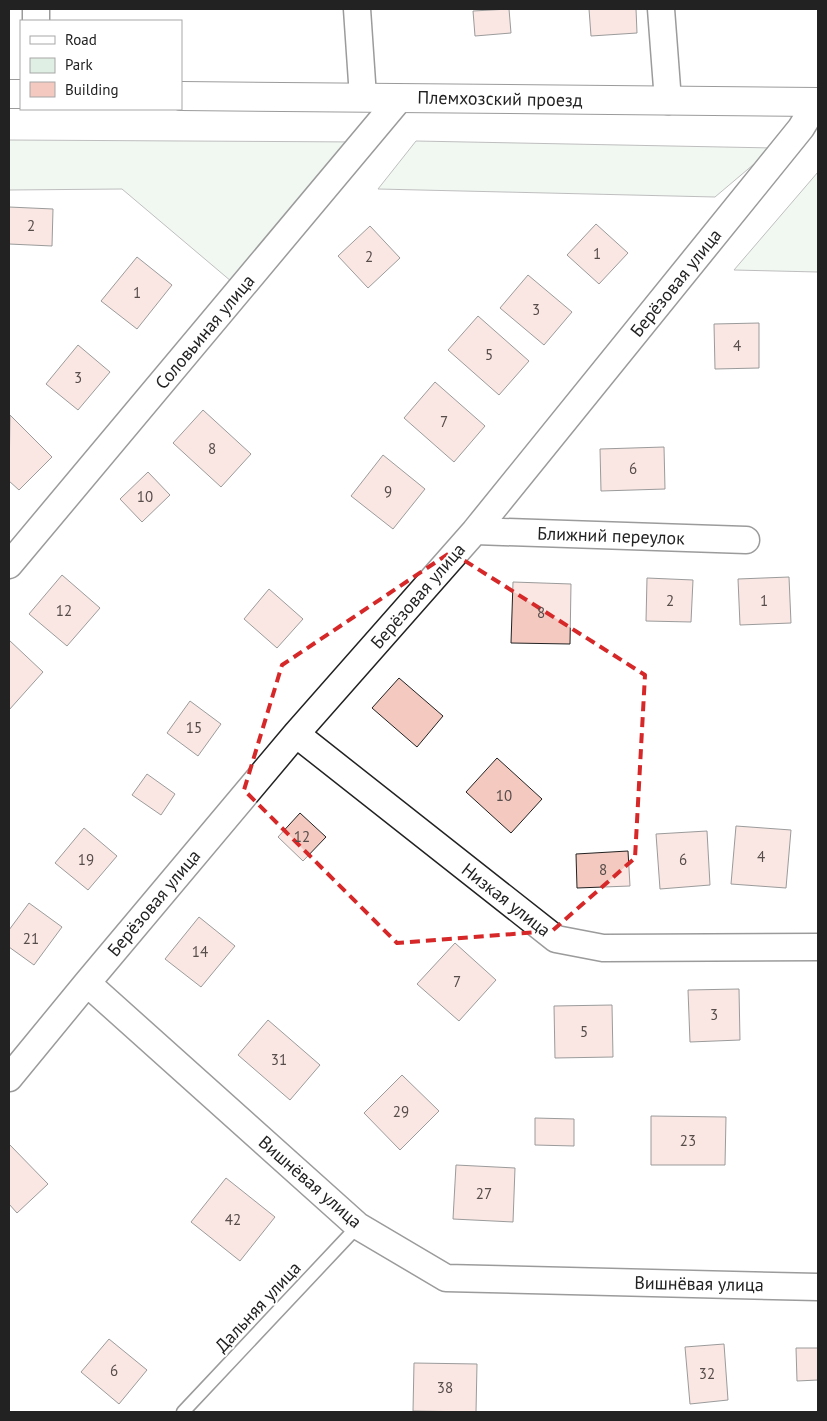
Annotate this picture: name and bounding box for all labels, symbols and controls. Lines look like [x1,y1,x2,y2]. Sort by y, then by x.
legend [20,20,182,110]
text: Road [65,30,97,49]
text: Park [65,55,93,74]
text: Building [65,80,119,99]
street label: Племхозский проезд [417,86,583,111]
house number: 2 [27,216,35,235]
street label: Берёзовая улица [625,224,726,341]
house number: 1 [593,244,601,263]
house number: 2 [365,247,373,266]
street label: Соловьиная улица [150,270,259,394]
house number: 1 [133,283,141,302]
house number: 3 [532,300,540,319]
house number: 4 [733,336,741,355]
house number: 5 [485,345,493,364]
house number: 3 [74,368,82,387]
house number: 7 [440,412,448,431]
house number: 8 [208,439,216,458]
house number: 6 [629,459,637,478]
house number: 9 [384,482,392,501]
house number: 10 [137,487,153,506]
street label: Ближний переулок [537,521,686,550]
street label: Берёзовая улица [365,538,470,653]
house number: 2 [666,591,674,610]
house number: 1 [760,591,768,610]
house number: 12 [56,601,72,620]
house number: 8 [537,603,545,622]
house number: 15 [186,718,202,737]
house number: 10 [496,786,512,805]
house number: 12 [294,827,310,846]
street label: Берёзовая улица [102,845,205,961]
house number: 4 [757,847,765,866]
house number: 19 [78,850,94,869]
house number: 6 [679,850,687,869]
street label: Низкая улица [457,858,555,941]
house number: 8 [599,860,607,879]
house number: 21 [23,929,39,948]
house number: 14 [192,942,208,961]
house number: 7 [453,972,461,991]
house number: 3 [710,1005,718,1024]
house number: 5 [580,1022,588,1041]
house number: 31 [271,1050,287,1069]
house number: 29 [393,1102,409,1121]
street label: Вишнёвая улица [254,1130,367,1233]
house number: 23 [680,1131,696,1150]
house number: 27 [476,1184,492,1203]
house number: 42 [225,1210,241,1229]
street label: Дальняя улица [210,1256,306,1357]
street label: Вишнёвая улица [634,1271,764,1296]
house number: 6 [110,1361,118,1380]
house number: 32 [699,1364,715,1383]
house number: 38 [437,1378,453,1397]

